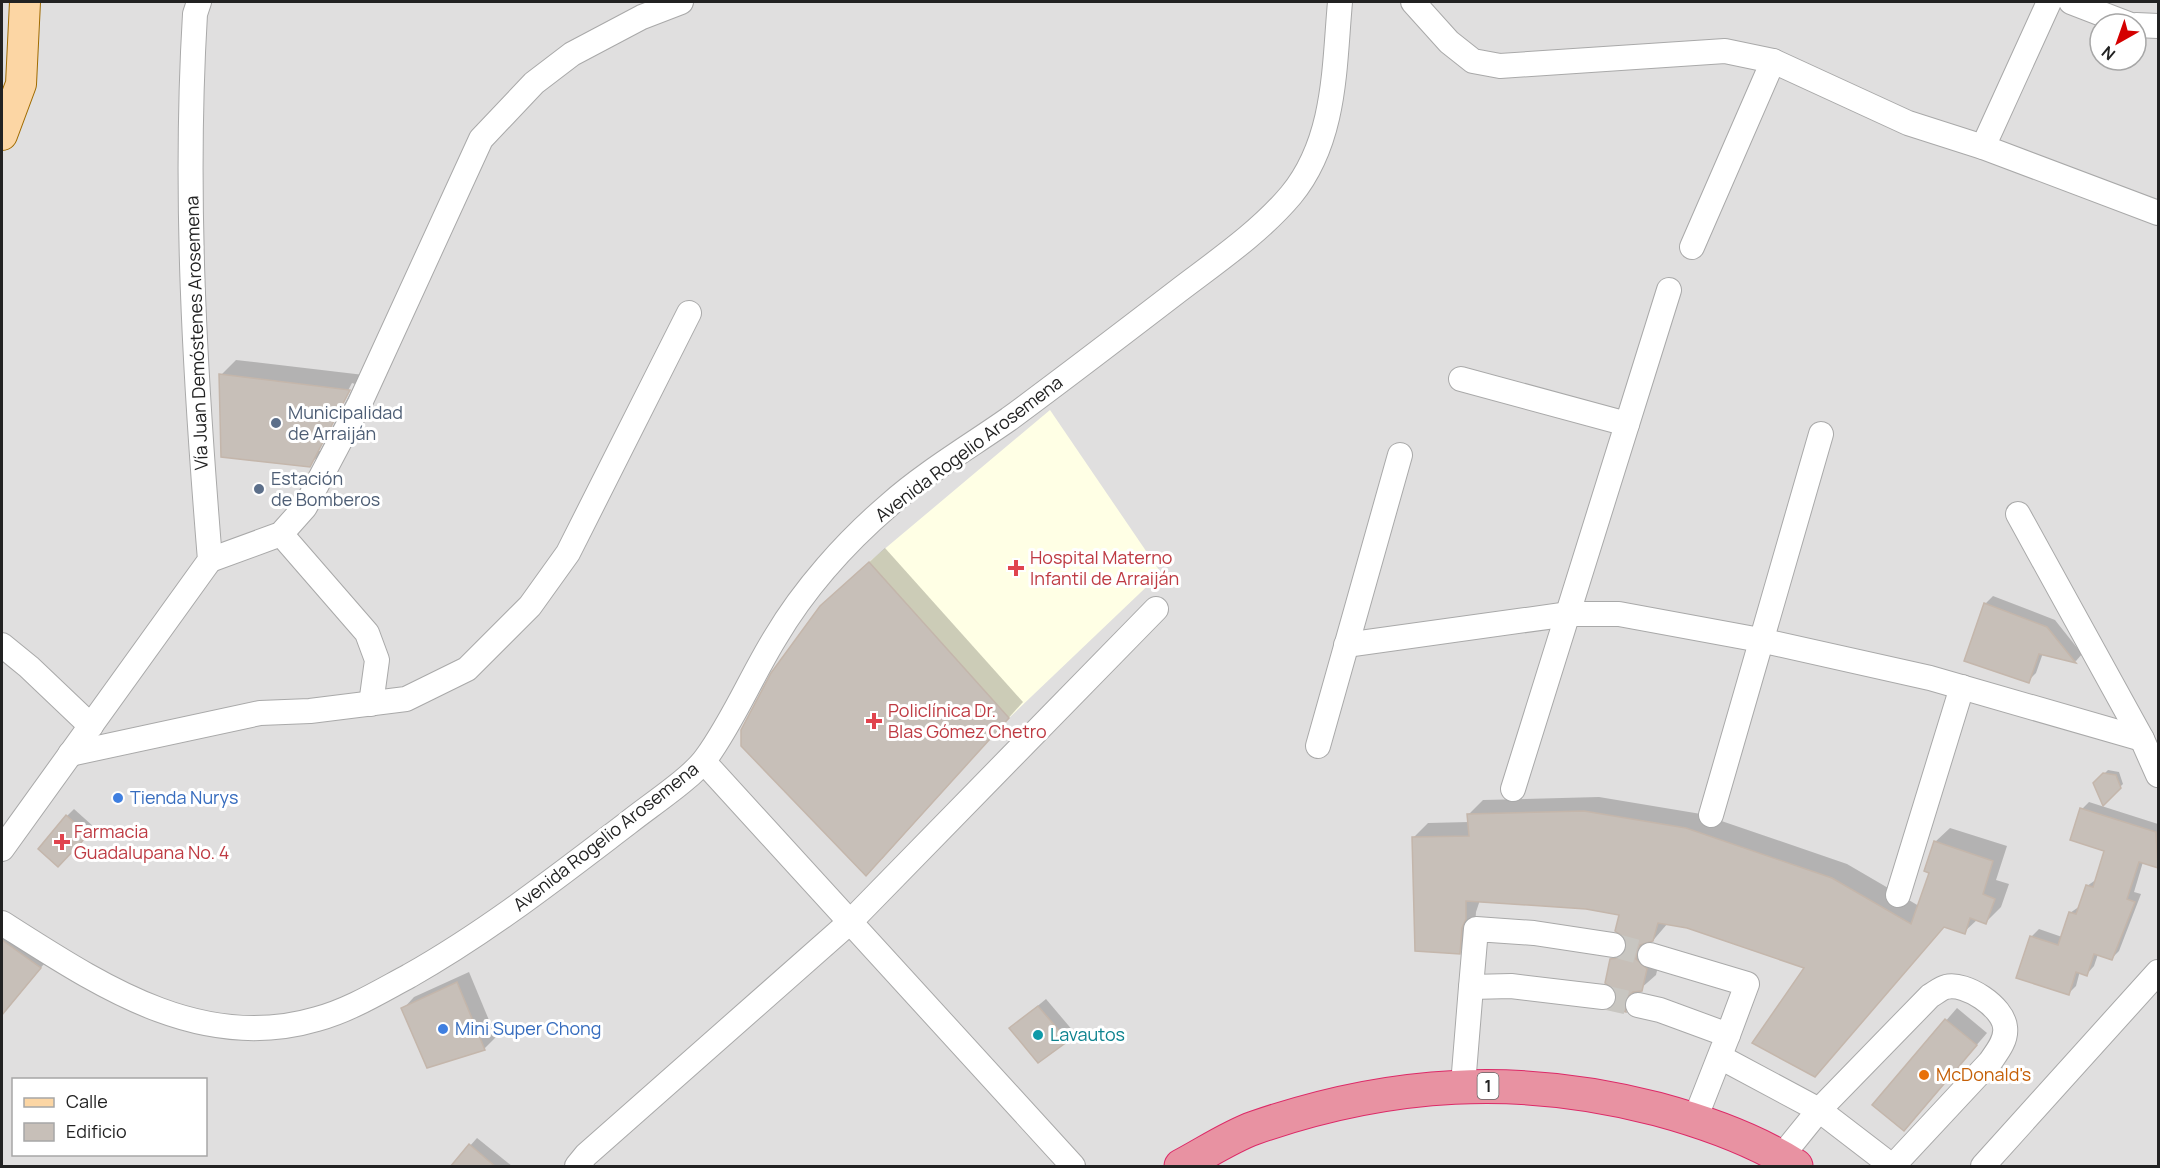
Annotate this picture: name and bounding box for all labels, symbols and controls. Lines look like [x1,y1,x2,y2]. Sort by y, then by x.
north arrow [2088,12,2148,72]
text: N [2097,41,2120,66]
street label: Vía Juan Demóstenes Arosemena [179,195,213,471]
street label: Avenida Rogelio Arosemena [870,370,1067,527]
place label: Municipalidad de Arraiján [288,400,403,445]
marker: Municipalidad de Arraiján [269,416,283,430]
place label: Estación de Bomberos [271,466,380,511]
marker: Estación de Bomberos [252,482,266,496]
place label: Hospital Materno Infantil de Arraiján [1030,545,1179,590]
marker: Hospital Materno Infantil de Arraiján [1007,559,1025,577]
place label: Policlínica Dr. Blas Gómez Chetro [888,698,1047,743]
marker: Policlínica Dr. Blas Gómez Chetro [865,712,883,730]
street label: Avenida Rogelio Arosemena [508,756,703,916]
place label: Tienda Nurys [130,785,238,809]
marker: Tienda Nurys [111,791,125,805]
place label: Farmacia Guadalupana No. 4 [74,819,229,864]
marker: Farmacia Guadalupana No. 4 [55,835,69,849]
place label: Mini Super Chong [455,1016,601,1040]
marker: Mini Super Chong [436,1022,450,1036]
place label: Lavautos [1050,1022,1125,1046]
marker: Lavautos [1031,1028,1045,1042]
place label: McDonald's [1936,1062,2031,1086]
marker: McDonald's [1917,1068,1931,1082]
road number: 1 [1478,1073,1498,1099]
legend [12,1078,207,1156]
text: Calle [66,1089,108,1113]
text: Edificio [66,1119,127,1143]

